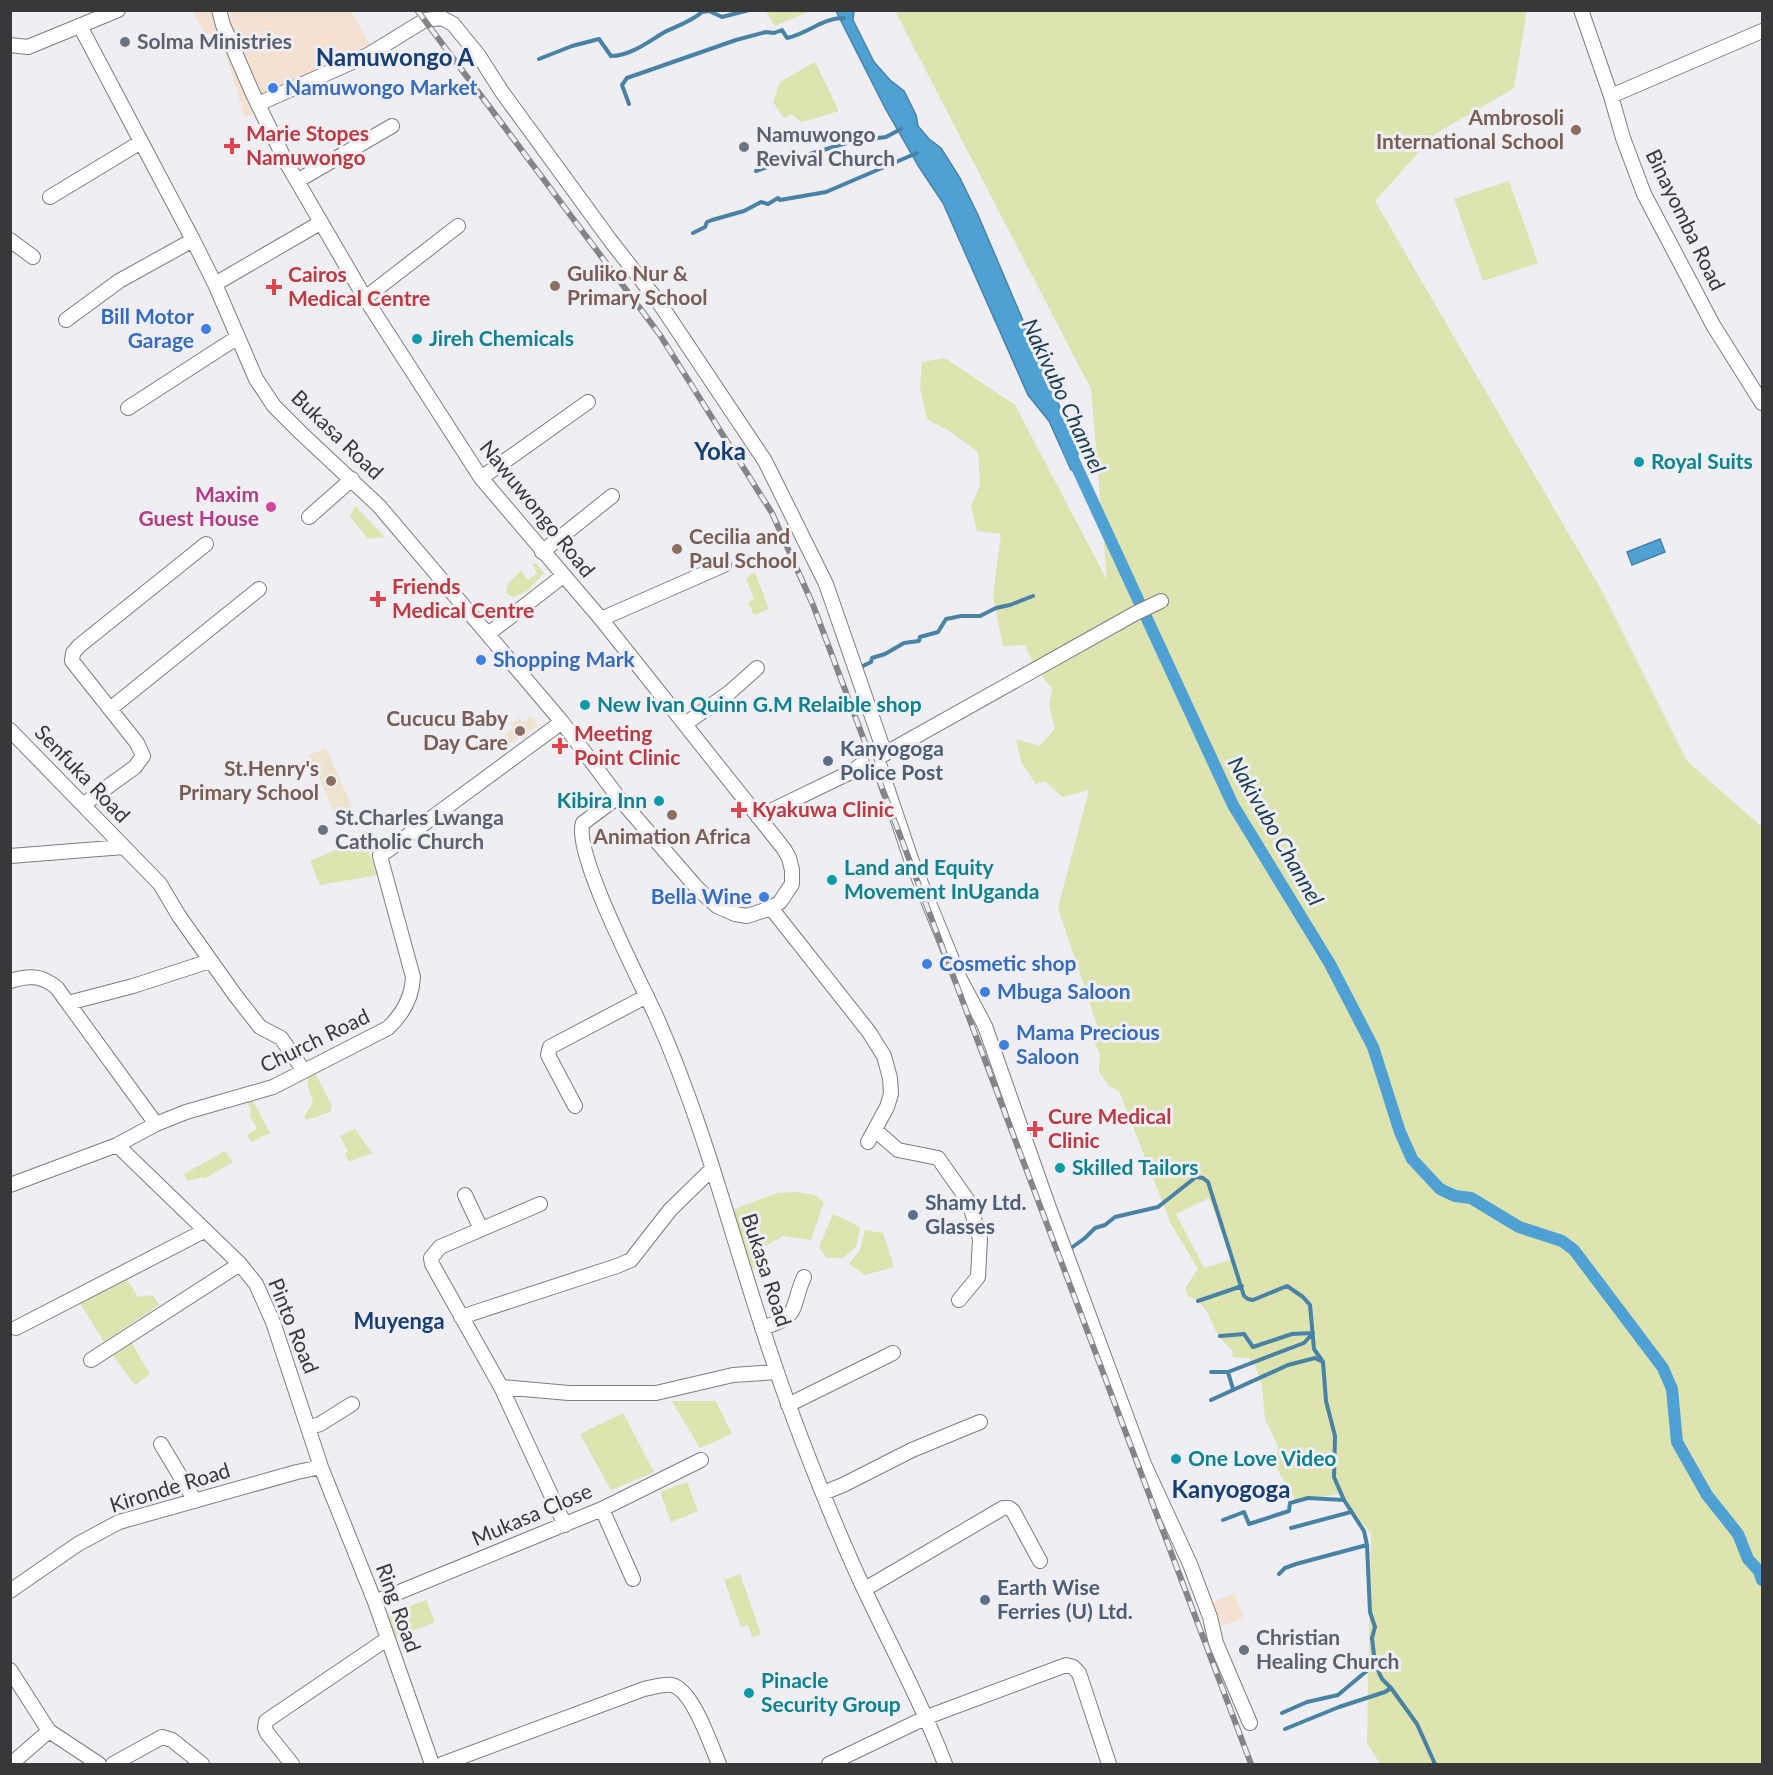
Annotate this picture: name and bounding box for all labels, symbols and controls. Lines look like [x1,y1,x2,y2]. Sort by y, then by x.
place label: Solma Ministries [137,28,292,53]
marker: Solma Ministries [118,35,132,49]
district label: Namuwongo A [316,42,474,71]
place label: Namuwongo Market [285,74,477,99]
marker: Namuwongo Market [266,81,280,95]
place label: Ambrosoli International School [1376,104,1564,153]
place label: Marie Stopes Namuwongo [246,120,369,169]
place label: Namuwongo Revival Church [756,121,895,170]
marker: Ambrosoli International School [1569,123,1583,137]
marker: Marie Stopes Namuwongo [223,137,241,155]
marker: Namuwongo Revival Church [737,140,751,154]
street label: Binayomba Road [1641,145,1731,294]
place label: Guliko Nur & Primary School [567,260,708,309]
place label: Cairos Medical Centre [288,261,430,310]
marker: Cairos Medical Centre [265,278,283,296]
marker: Guliko Nur & Primary School [548,279,562,293]
place label: Bill Motor Garage [100,303,194,352]
water label: Nakivubo Channel [1017,314,1112,478]
marker: Bill Motor Garage [199,322,213,336]
place label: Jireh Chemicals [429,325,574,350]
marker: Jireh Chemicals [410,332,424,346]
street label: Bukasa Road [287,384,389,484]
street label: Nawuwongo Road [475,435,601,582]
district label: Yoka [693,436,746,465]
place label: Royal Suits [1651,448,1753,473]
marker: Royal Suits [1632,455,1646,469]
place label: Maxim Guest House [139,481,259,530]
marker: Maxim Guest House [264,500,278,514]
place label: Cecilia and Paul School [689,523,797,572]
marker: Cecilia and Paul School [670,542,684,556]
place label: Friends Medical Centre [392,573,534,622]
marker: Friends Medical Centre [369,590,387,608]
place label: Shopping Mark [493,646,636,671]
marker: Shopping Mark [474,653,488,667]
place label: New Ivan Quinn G.M Relaible shop [597,691,922,716]
marker: New Ivan Quinn G.M Relaible shop [578,698,592,712]
place label: Cucucu Baby Day Care [386,705,509,754]
street label: Senfuka Road [30,719,136,827]
place label: Meeting Point Clinic [574,720,680,769]
marker: Cucucu Baby Day Care [513,724,527,738]
place label: Kanyogoga Police Post [840,735,944,784]
marker: Meeting Point Clinic [551,737,569,755]
water label: Nakivubo Channel [1223,751,1330,910]
marker: Kanyogoga Police Post [821,754,835,768]
place label: St.Henry's Primary School [178,755,319,804]
marker: St.Henry's Primary School [324,774,338,788]
place label: Kibira Inn [557,787,647,812]
marker: Kibira Inn [652,794,666,808]
place label: Kyakuwa Clinic [752,796,894,821]
marker: Kyakuwa Clinic [730,801,748,819]
place label: St.Charles Lwanga Catholic Church [335,804,504,853]
marker: Animation Africa [665,808,679,822]
marker: St.Charles Lwanga Catholic Church [316,823,330,837]
place label: Animation Africa [592,823,751,848]
place label: Land and Equity Movement InUganda [844,854,1039,903]
marker: Land and Equity Movement InUganda [825,873,839,887]
place label: Bella Wine [651,883,752,908]
marker: Bella Wine [757,890,771,904]
place label: Cosmetic shop [939,950,1077,975]
marker: Cosmetic shop [920,957,934,971]
place label: Mbuga Saloon [997,978,1131,1003]
marker: Mbuga Saloon [978,985,992,999]
street label: Church Road [256,1002,373,1077]
place label: Mama Precious Saloon [1016,1019,1160,1068]
marker: Mama Precious Saloon [997,1038,1011,1052]
place label: Cure Medical Clinic [1048,1103,1171,1152]
marker: Cure Medical Clinic [1026,1120,1044,1138]
place label: Skilled Tailors [1072,1154,1199,1179]
marker: Skilled Tailors [1053,1161,1067,1175]
place label: Shamy Ltd. Glasses [925,1189,1027,1238]
marker: Shamy Ltd. Glasses [906,1208,920,1222]
street label: Bukasa Road [737,1210,797,1329]
street label: Pinto Road [264,1274,325,1377]
district label: Muyenga [353,1307,445,1334]
place label: One Love Video [1188,1445,1336,1470]
marker: One Love Video [1169,1452,1183,1466]
street label: Kironde Road [106,1456,233,1517]
district label: Kanyogoga [1172,1474,1290,1503]
street label: Mukasa Close [468,1477,595,1550]
street label: Ring Road [372,1560,427,1655]
place label: Earth Wise Ferries (U) Ltd. [997,1574,1133,1623]
marker: Earth Wise Ferries (U) Ltd. [978,1593,992,1607]
place label: Christian Healing Church [1256,1624,1399,1673]
marker: Christian Healing Church [1237,1643,1251,1657]
place label: Pinacle Security Group [761,1667,901,1716]
marker: Pinacle Security Group [742,1686,756,1700]

